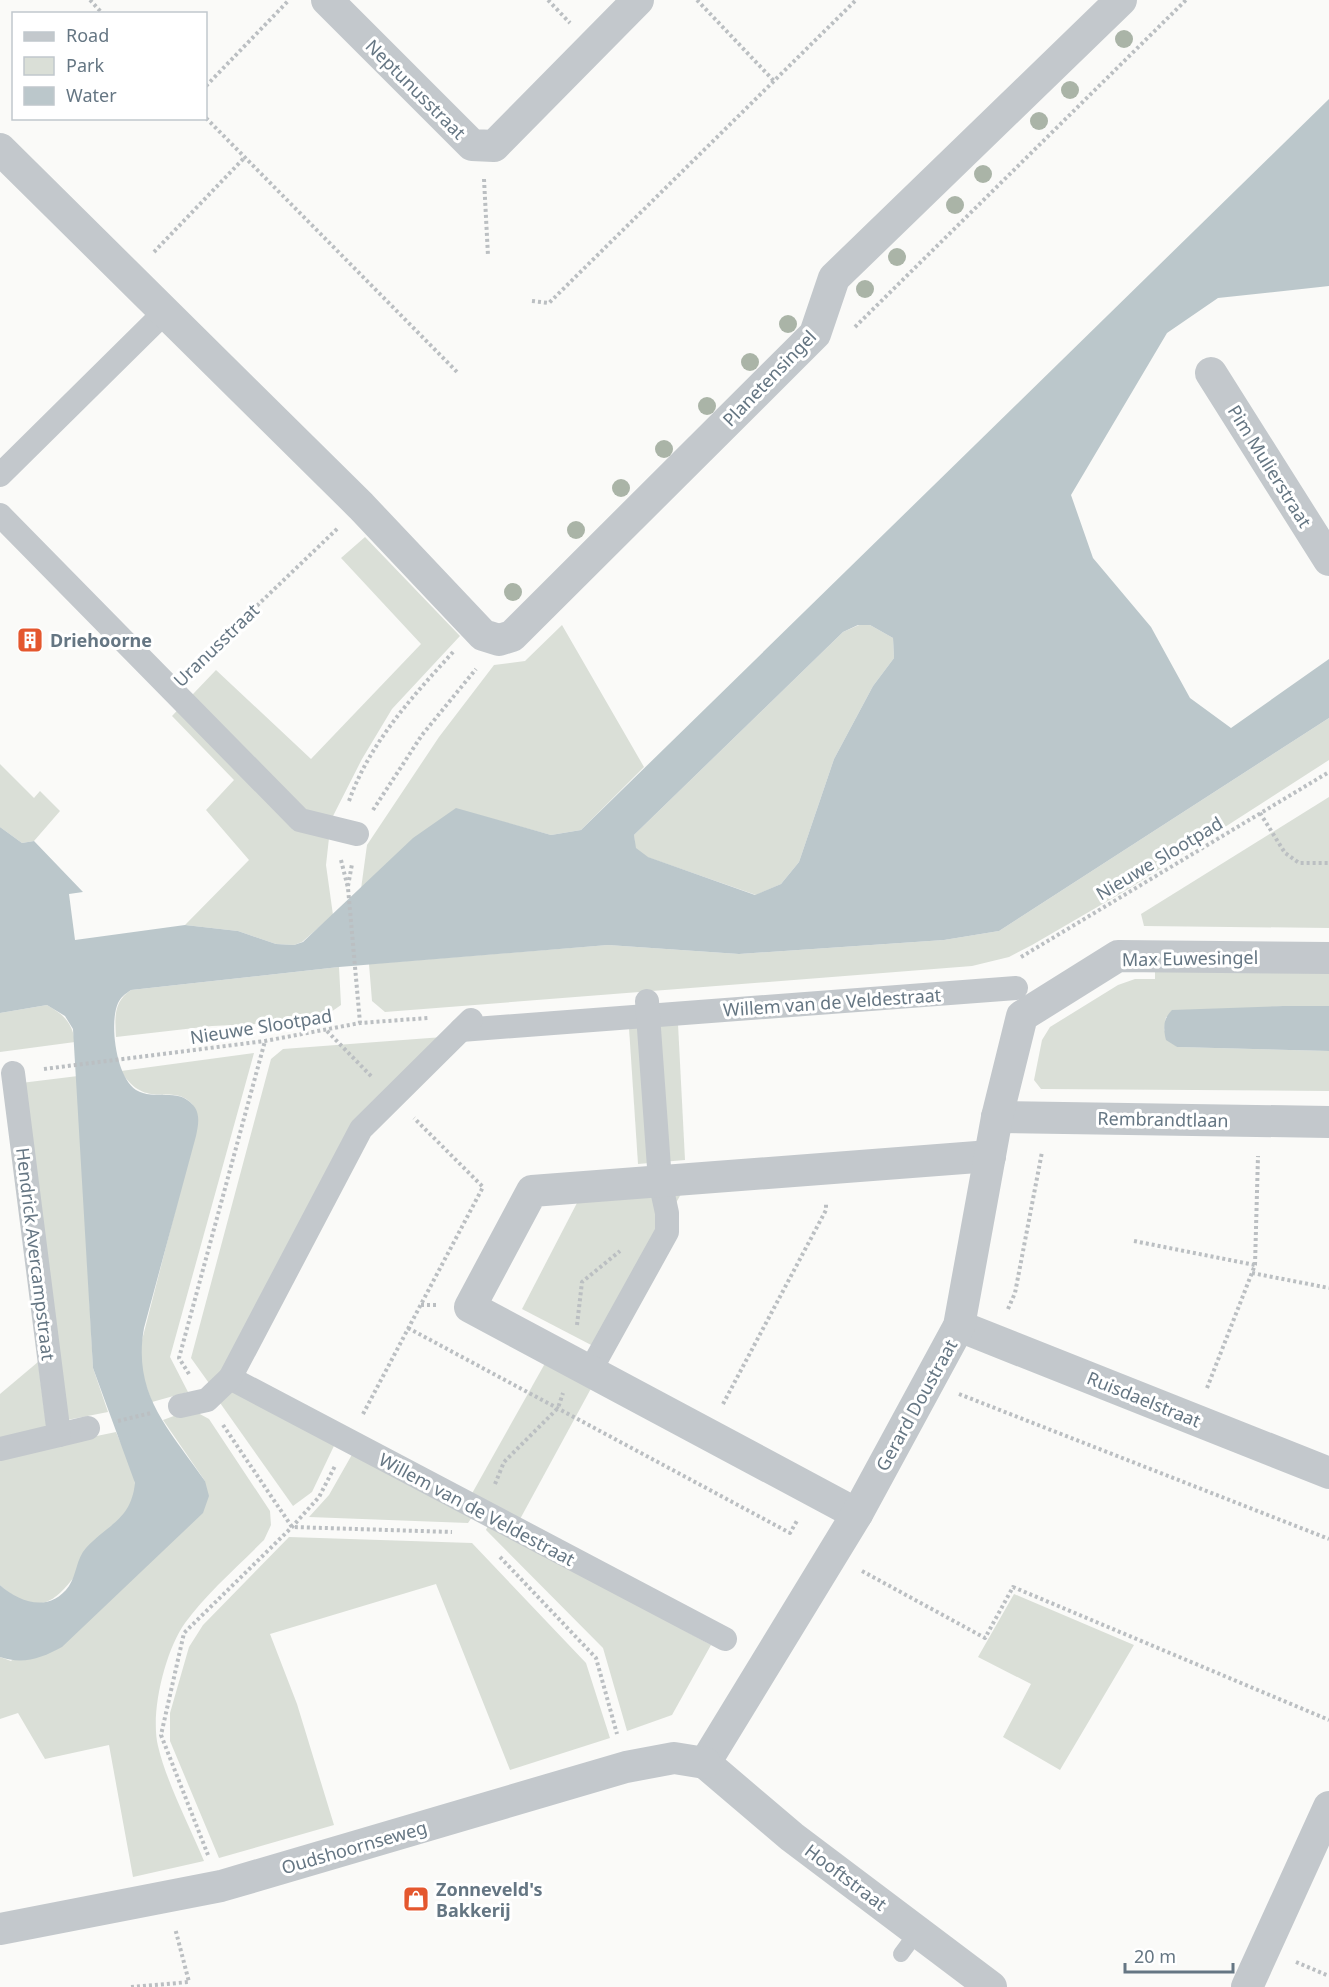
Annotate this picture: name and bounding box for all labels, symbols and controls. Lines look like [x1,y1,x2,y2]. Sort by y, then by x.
legend [12,12,207,120]
text: Road [66,23,109,47]
street label: Neptunusstraat [361,34,472,145]
text: Park [66,53,104,77]
text: Water [66,83,117,107]
street label: Planetensingel [717,325,821,431]
street label: Pim Mulierstraat [1223,400,1318,532]
street label: Uranusstraat [168,598,264,692]
building icon: Driehoorne [15,625,45,655]
place label: Driehoorne [50,628,152,652]
street label: Nieuwe Slootpad [1091,811,1227,905]
street label: Max Euwesingel [1122,945,1258,971]
street label: Willem van de Veldestraat [722,982,942,1022]
street label: Nieuwe Slootpad [188,1003,334,1049]
street label: Rembrandtlaan [1097,1106,1229,1132]
street label: Hendrick Avercampstraat [11,1146,61,1362]
street label: Gerard Doustraat [870,1334,962,1475]
street label: Ruisdaelstraat [1084,1365,1205,1433]
street label: Willem van de Veldestraat [375,1447,580,1571]
street label: Oudshoornseweg [279,1815,429,1879]
street label: Hooftstraat [800,1838,892,1916]
place label: Zonneveld's Bakkerij [436,1877,543,1922]
shop icon: Zonneveld's Bakkerij [401,1884,431,1914]
scale bar [1125,1936,1233,1974]
text: 20 m [1134,1944,1176,1968]

